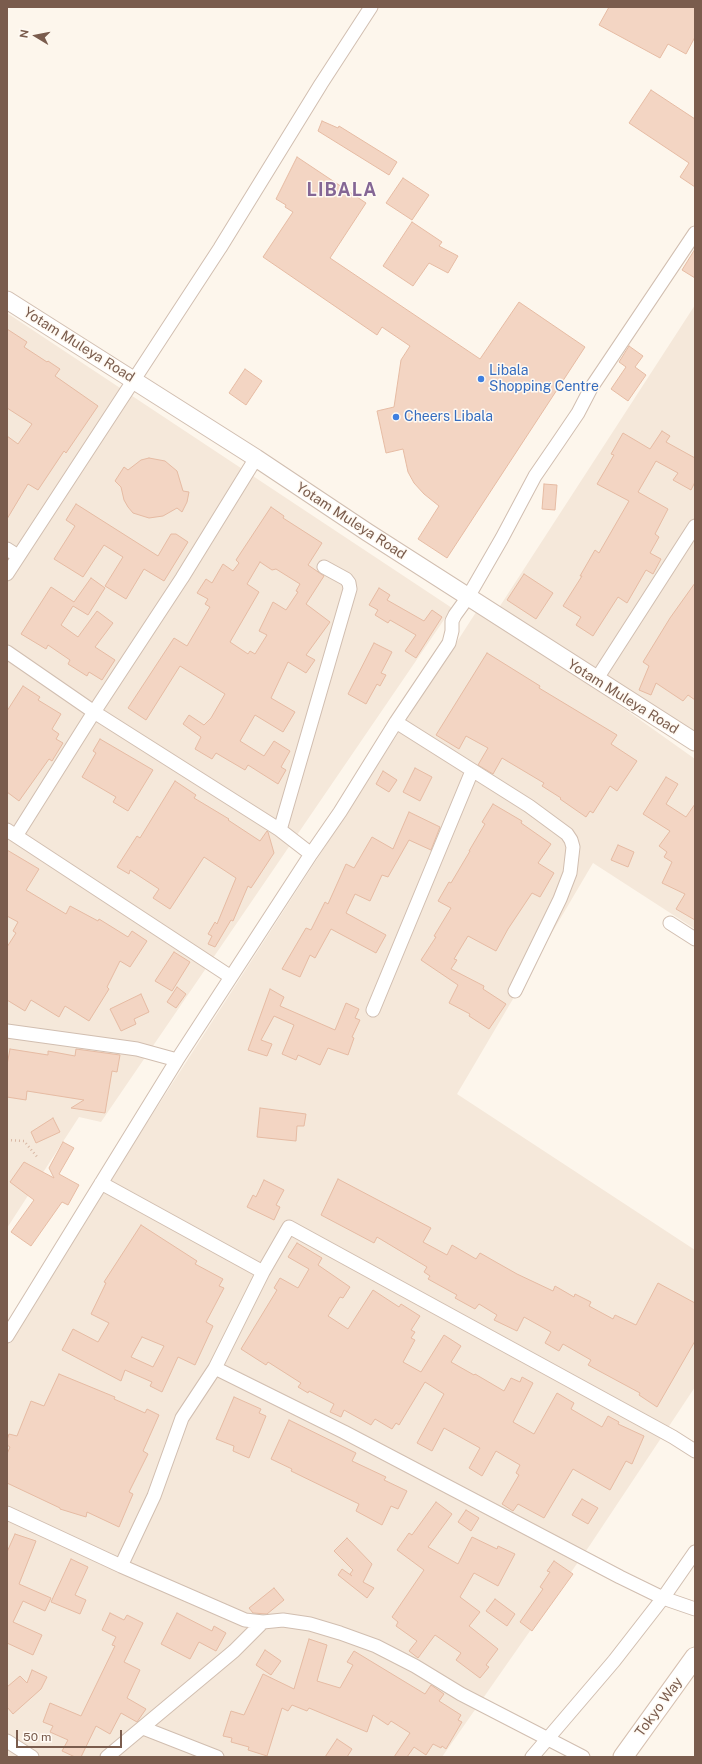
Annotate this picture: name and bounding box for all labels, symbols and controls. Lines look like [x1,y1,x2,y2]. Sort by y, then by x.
north arrow [16,16,56,56]
text: N [18,29,31,39]
district label: LIBALA [307,179,377,201]
street label: Yotam Muleya Road [20,304,138,386]
place label: Libala Shopping Centre [489,363,599,396]
marker: Libala Shopping Centre [476,374,486,384]
place label: Cheers Libala [404,409,493,425]
marker: Cheers Libala [391,412,401,422]
street label: Yotam Muleya Road [293,479,409,563]
street label: Yotam Muleya Road [564,656,682,738]
street label: Tokyo Way [632,1674,686,1740]
scale bar [18,1722,124,1748]
text: 50 m [23,1730,51,1744]

